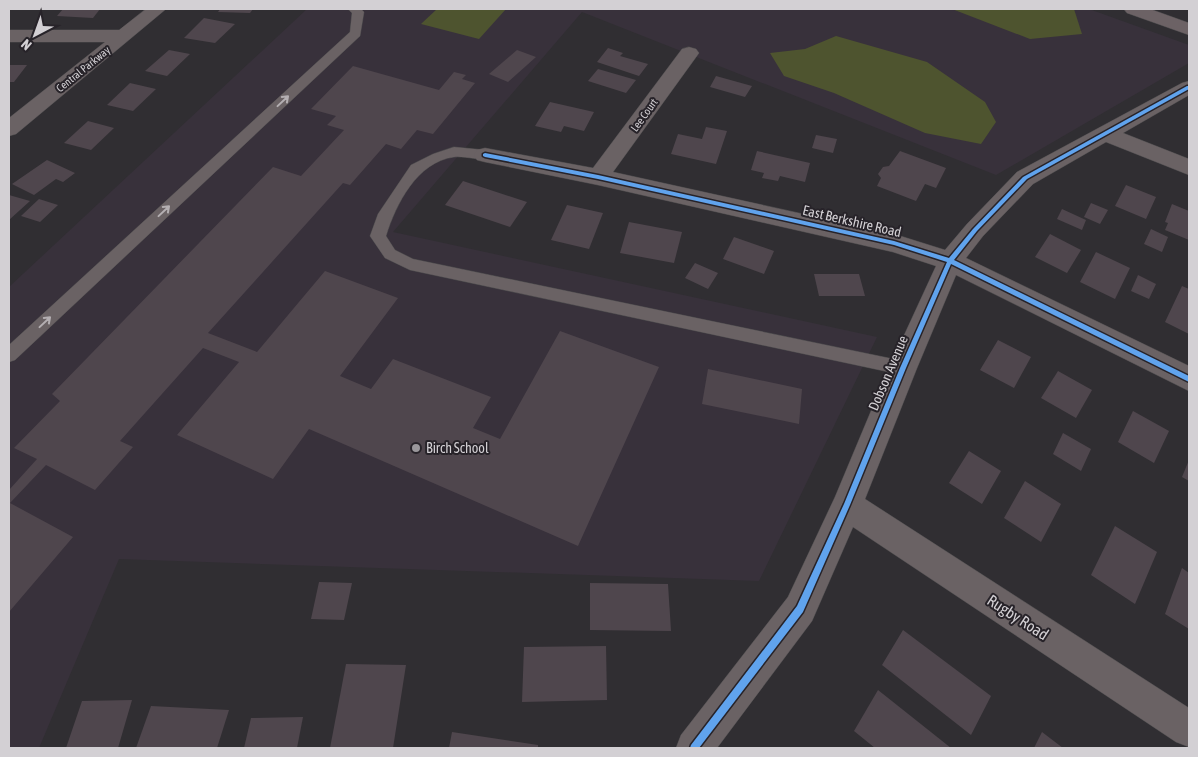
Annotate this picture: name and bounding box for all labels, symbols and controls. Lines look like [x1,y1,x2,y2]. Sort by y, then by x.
north arrow [10,10,60,60]
text: N [18,36,35,54]
street label: Central Parkway [54,43,113,94]
one-way arrow [277,95,289,107]
street label: Lee Court [628,96,660,134]
street label: East Berkshire Road [801,202,903,240]
one-way arrow [157,206,170,217]
one-way arrow [38,316,51,328]
street label: Dobson Avenue [865,333,911,413]
place label: Birch School [426,440,489,456]
marker: Birch School [410,442,422,454]
street label: Rugby Road [983,591,1052,644]

